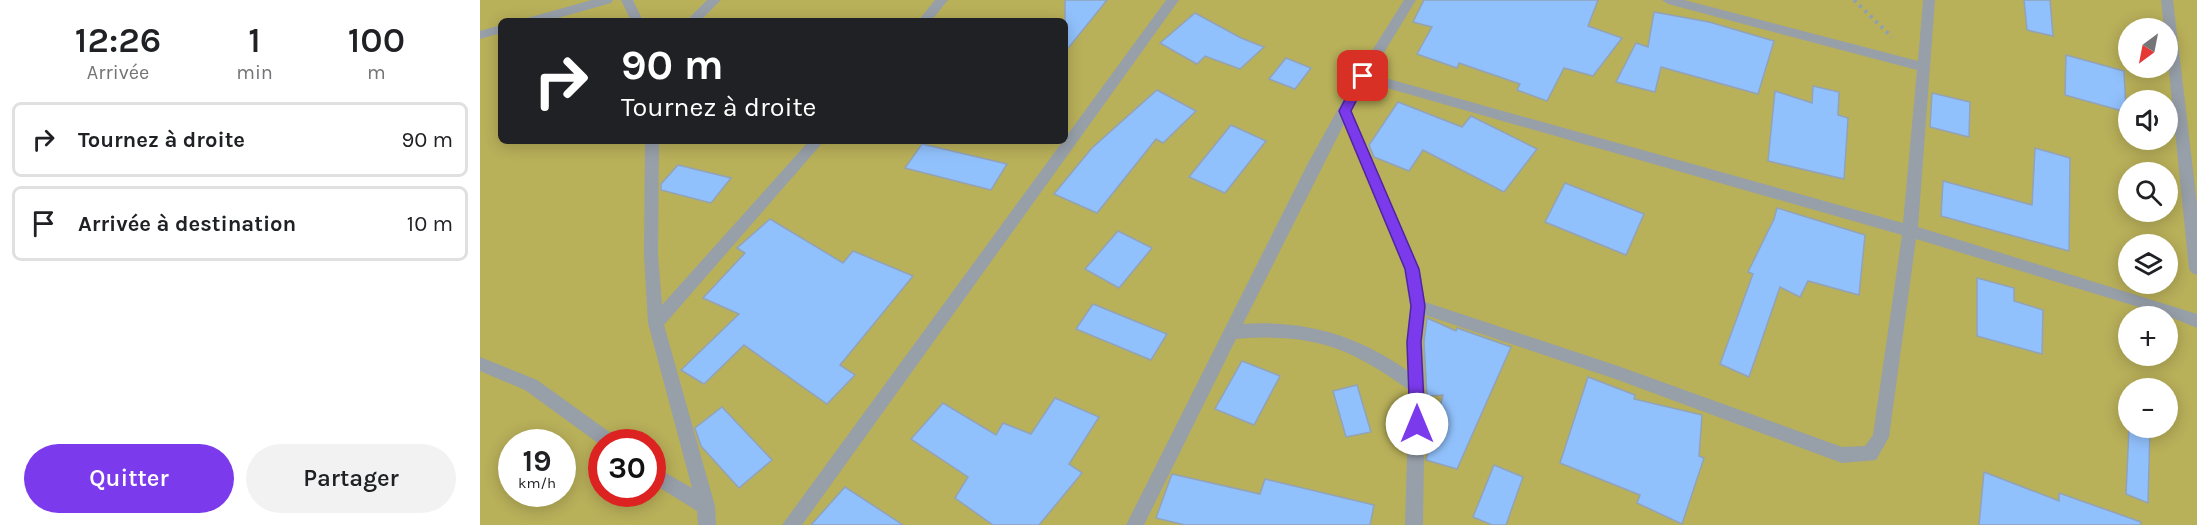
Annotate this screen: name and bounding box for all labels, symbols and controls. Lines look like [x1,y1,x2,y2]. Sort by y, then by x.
north arrow [2118,18,2178,78]
map controls [2118,18,2178,438]
text: 12:26 [75,19,161,61]
text: 1 [248,19,261,61]
text: 100 [348,19,405,61]
text: 90 m [621,40,724,90]
icon: right [522,42,600,120]
pin [1337,50,1388,101]
icon: arrive [1346,59,1379,92]
text: Arrivée [87,61,149,84]
text: min [236,61,273,84]
text: m [367,61,386,84]
button: sound [2118,90,2178,150]
text: Tournez à droite [621,91,816,123]
icon: right [27,123,60,156]
text: Tournez à droite [78,127,245,153]
text: 90 m [401,127,453,153]
button: search [2118,162,2178,222]
icon: arrive [27,207,60,240]
text: Arrivée à destination [78,211,296,237]
text: 10 m [407,211,453,237]
button: layers [2118,234,2178,294]
button: + [2118,306,2178,366]
button: − [2118,378,2178,438]
position arrow [1385,392,1449,456]
speed limit sign: 30 [588,429,666,507]
text: 19 [522,443,551,479]
button: Quitter [24,444,234,513]
button: Partager [246,444,456,513]
text: km/h [518,474,556,492]

